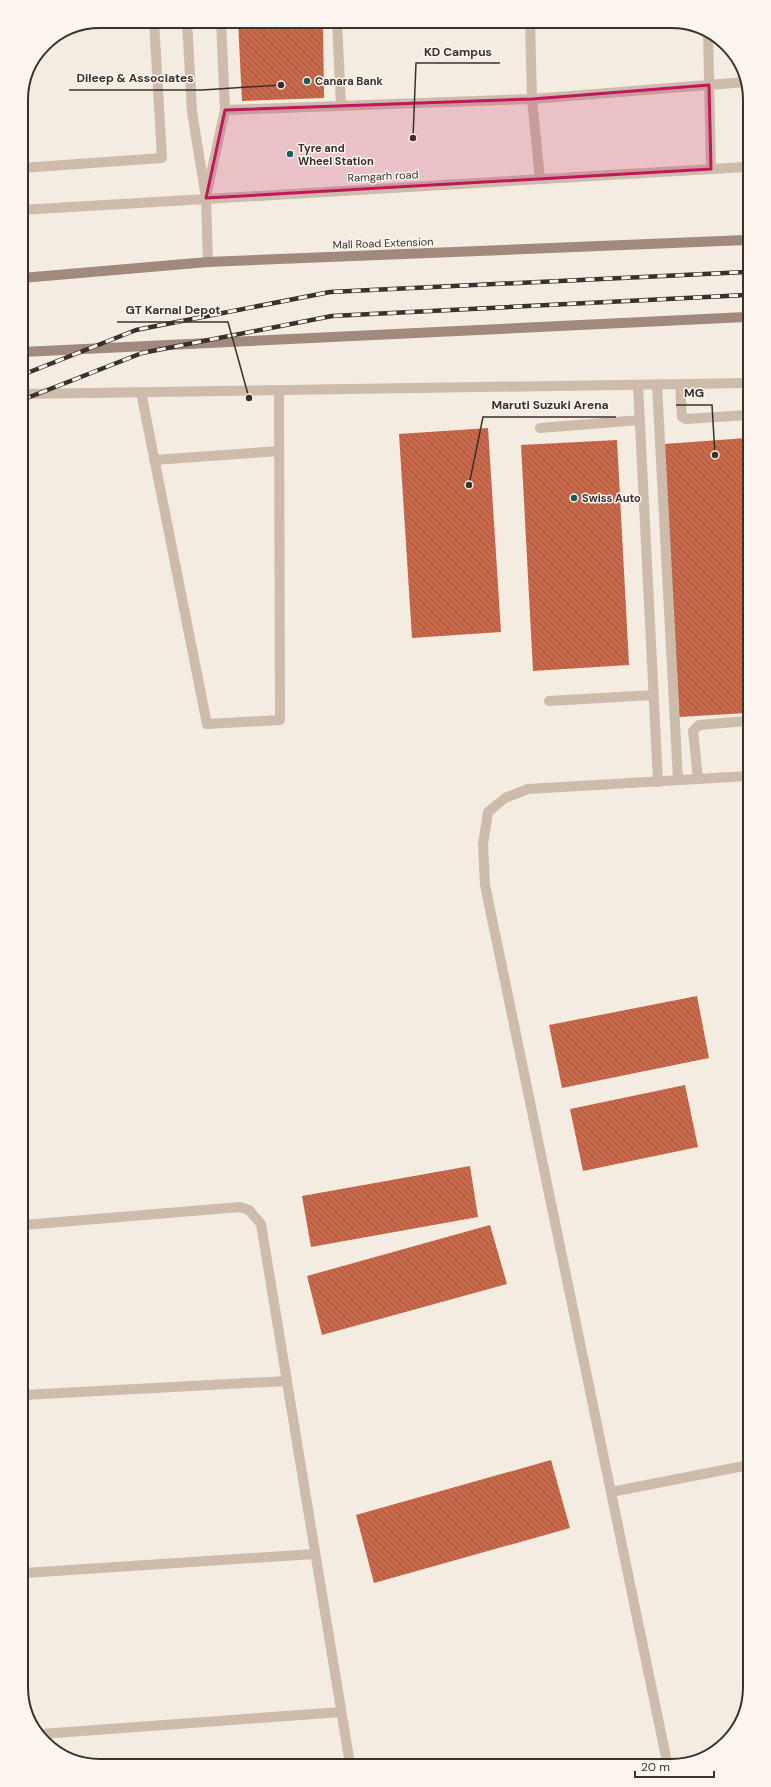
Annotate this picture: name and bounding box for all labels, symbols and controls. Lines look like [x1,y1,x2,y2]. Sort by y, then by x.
callout: KD Campus [416,39,500,63]
text: KD Campus [424,44,492,60]
callout: Dileep & Associates [69,66,202,90]
text: Dileep & Associates [76,70,194,86]
place label: Canara Bank [315,74,384,88]
marker: Canara Bank [302,76,312,86]
place label: Tyre and Wheel Station [298,141,374,168]
marker: Tyre and Wheel Station [285,149,295,159]
street label: Ramgarh road [347,167,419,185]
street label: Mall Road Extension [332,234,434,252]
callout: GT Karnal Depot [117,298,228,322]
text: GT Karnal Depot [126,302,220,318]
callout: MG [676,381,712,405]
text: MG [684,385,704,401]
callout: Maruti Suzuki Arena [483,393,616,417]
text: Maruti Suzuki Arena [491,397,609,413]
place label: Swiss Auto [582,491,641,505]
marker: Swiss Auto [569,493,579,503]
scale bar [635,1753,714,1779]
text: 20 m [641,1759,670,1775]

